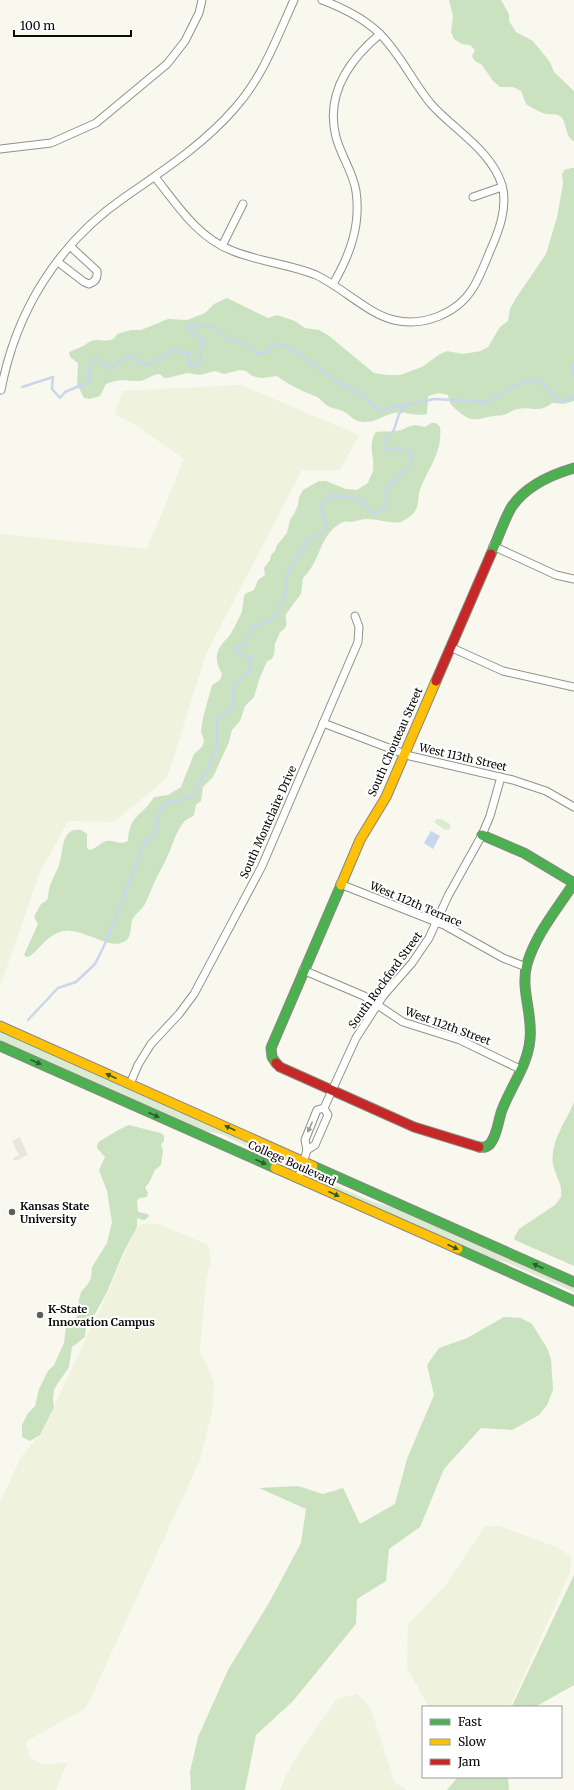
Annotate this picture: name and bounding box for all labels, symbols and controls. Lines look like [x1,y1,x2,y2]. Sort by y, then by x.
scale bar [14,12,131,38]
text: 100 m [20,18,55,33]
street label: South Chouteau Street [365,685,426,799]
street label: West 113th Street [417,740,509,774]
street label: South Montclaire Drive [237,763,299,881]
street label: West 112th Terrace [367,878,464,930]
street label: South Rockford Street [345,928,425,1031]
street label: West 112th Street [402,1004,493,1048]
one-way arrow [30,1059,41,1065]
one-way arrow [106,1073,117,1079]
one-way arrow [149,1112,161,1118]
one-way arrow [307,1121,313,1133]
one-way arrow [224,1125,236,1131]
street label: College Boulevard [246,1137,338,1189]
one-way arrow [255,1159,267,1165]
one-way arrow [328,1192,340,1198]
place label: Kansas State University [20,1199,89,1226]
marker: Kansas State University [7,1207,17,1217]
one-way arrow [447,1245,459,1251]
one-way arrow [533,1263,544,1269]
place label: K-State Innovation Campus [48,1302,155,1329]
marker: K-State Innovation Campus [35,1310,45,1320]
legend [422,1706,562,1778]
text: Fast [458,1714,482,1729]
text: Slow [458,1734,487,1749]
text: Jam [457,1754,481,1769]

